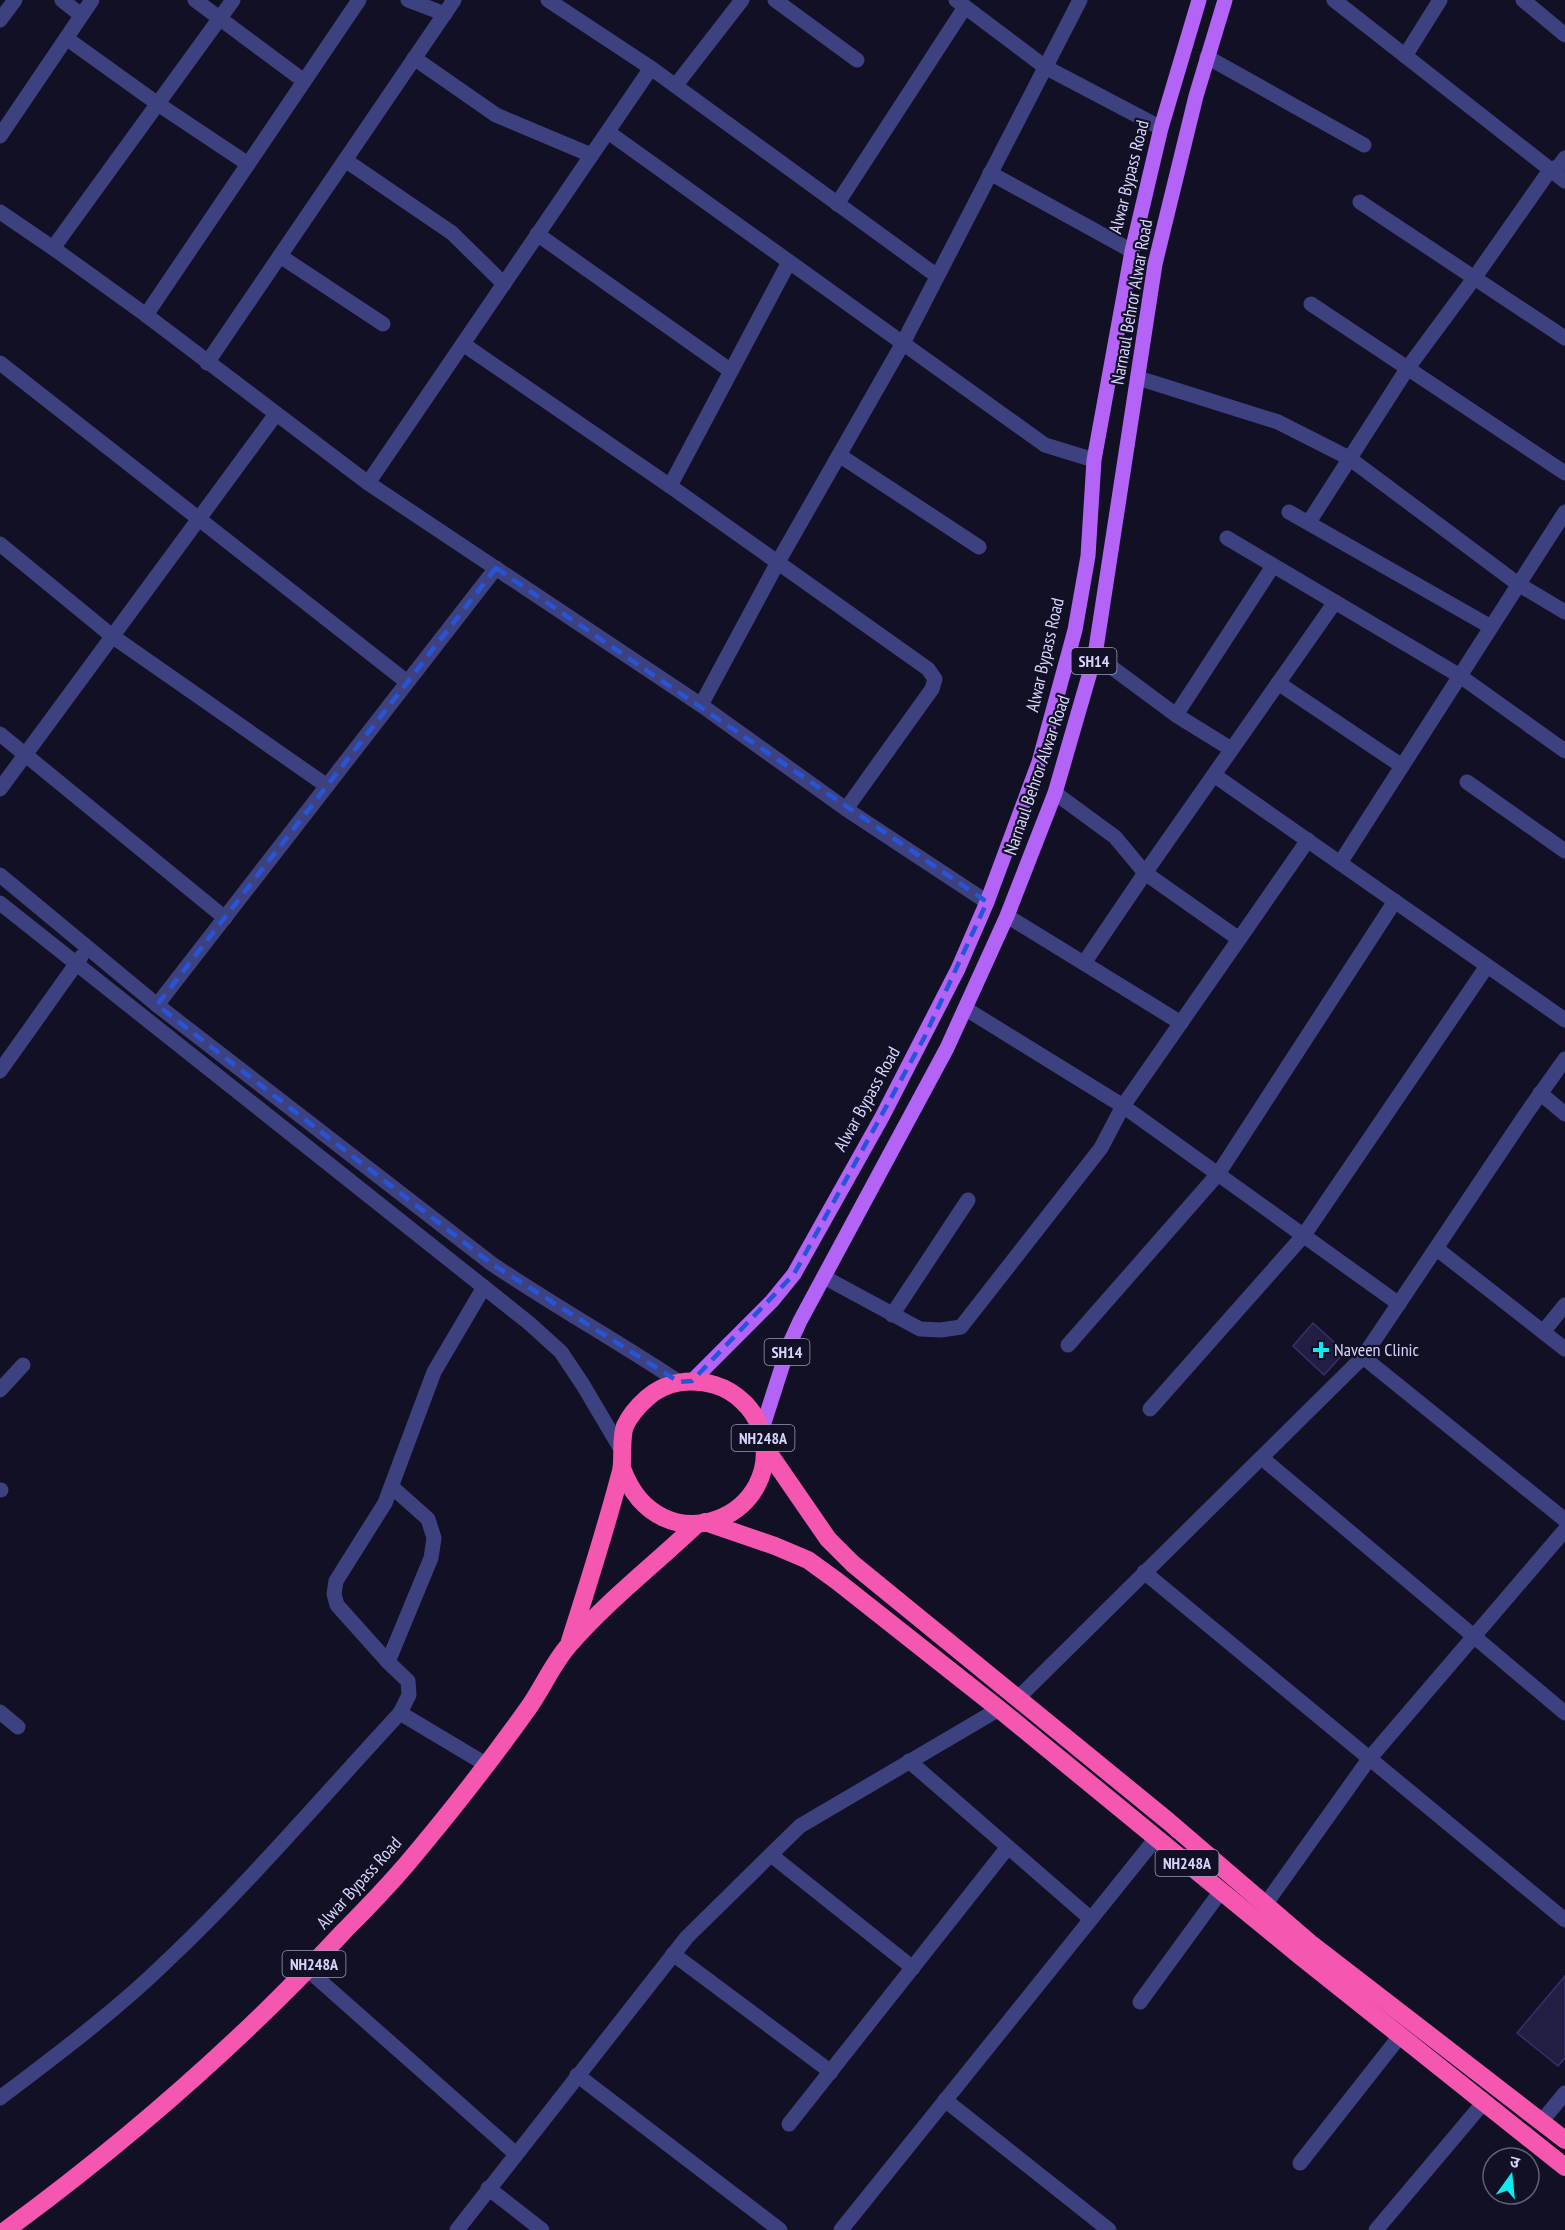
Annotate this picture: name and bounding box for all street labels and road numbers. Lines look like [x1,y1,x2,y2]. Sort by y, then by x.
street label: Alwar Bypass Road [1103,118,1154,236]
street label: Narnaul Behror Alwar Road [1106,217,1157,386]
street label: Alwar Bypass Road [1020,596,1069,714]
road number: SH14 [1072,648,1116,674]
street label: Narnaul Behror Alwar Road [998,692,1075,858]
street label: Alwar Bypass Road [828,1042,905,1155]
road number: SH14 [764,1339,810,1365]
road number: NH248A [732,1425,795,1451]
street label: Alwar Bypass Road [311,1832,406,1934]
road number: NH248A [1156,1850,1218,1876]
road number: NH248A [282,1951,346,1977]

